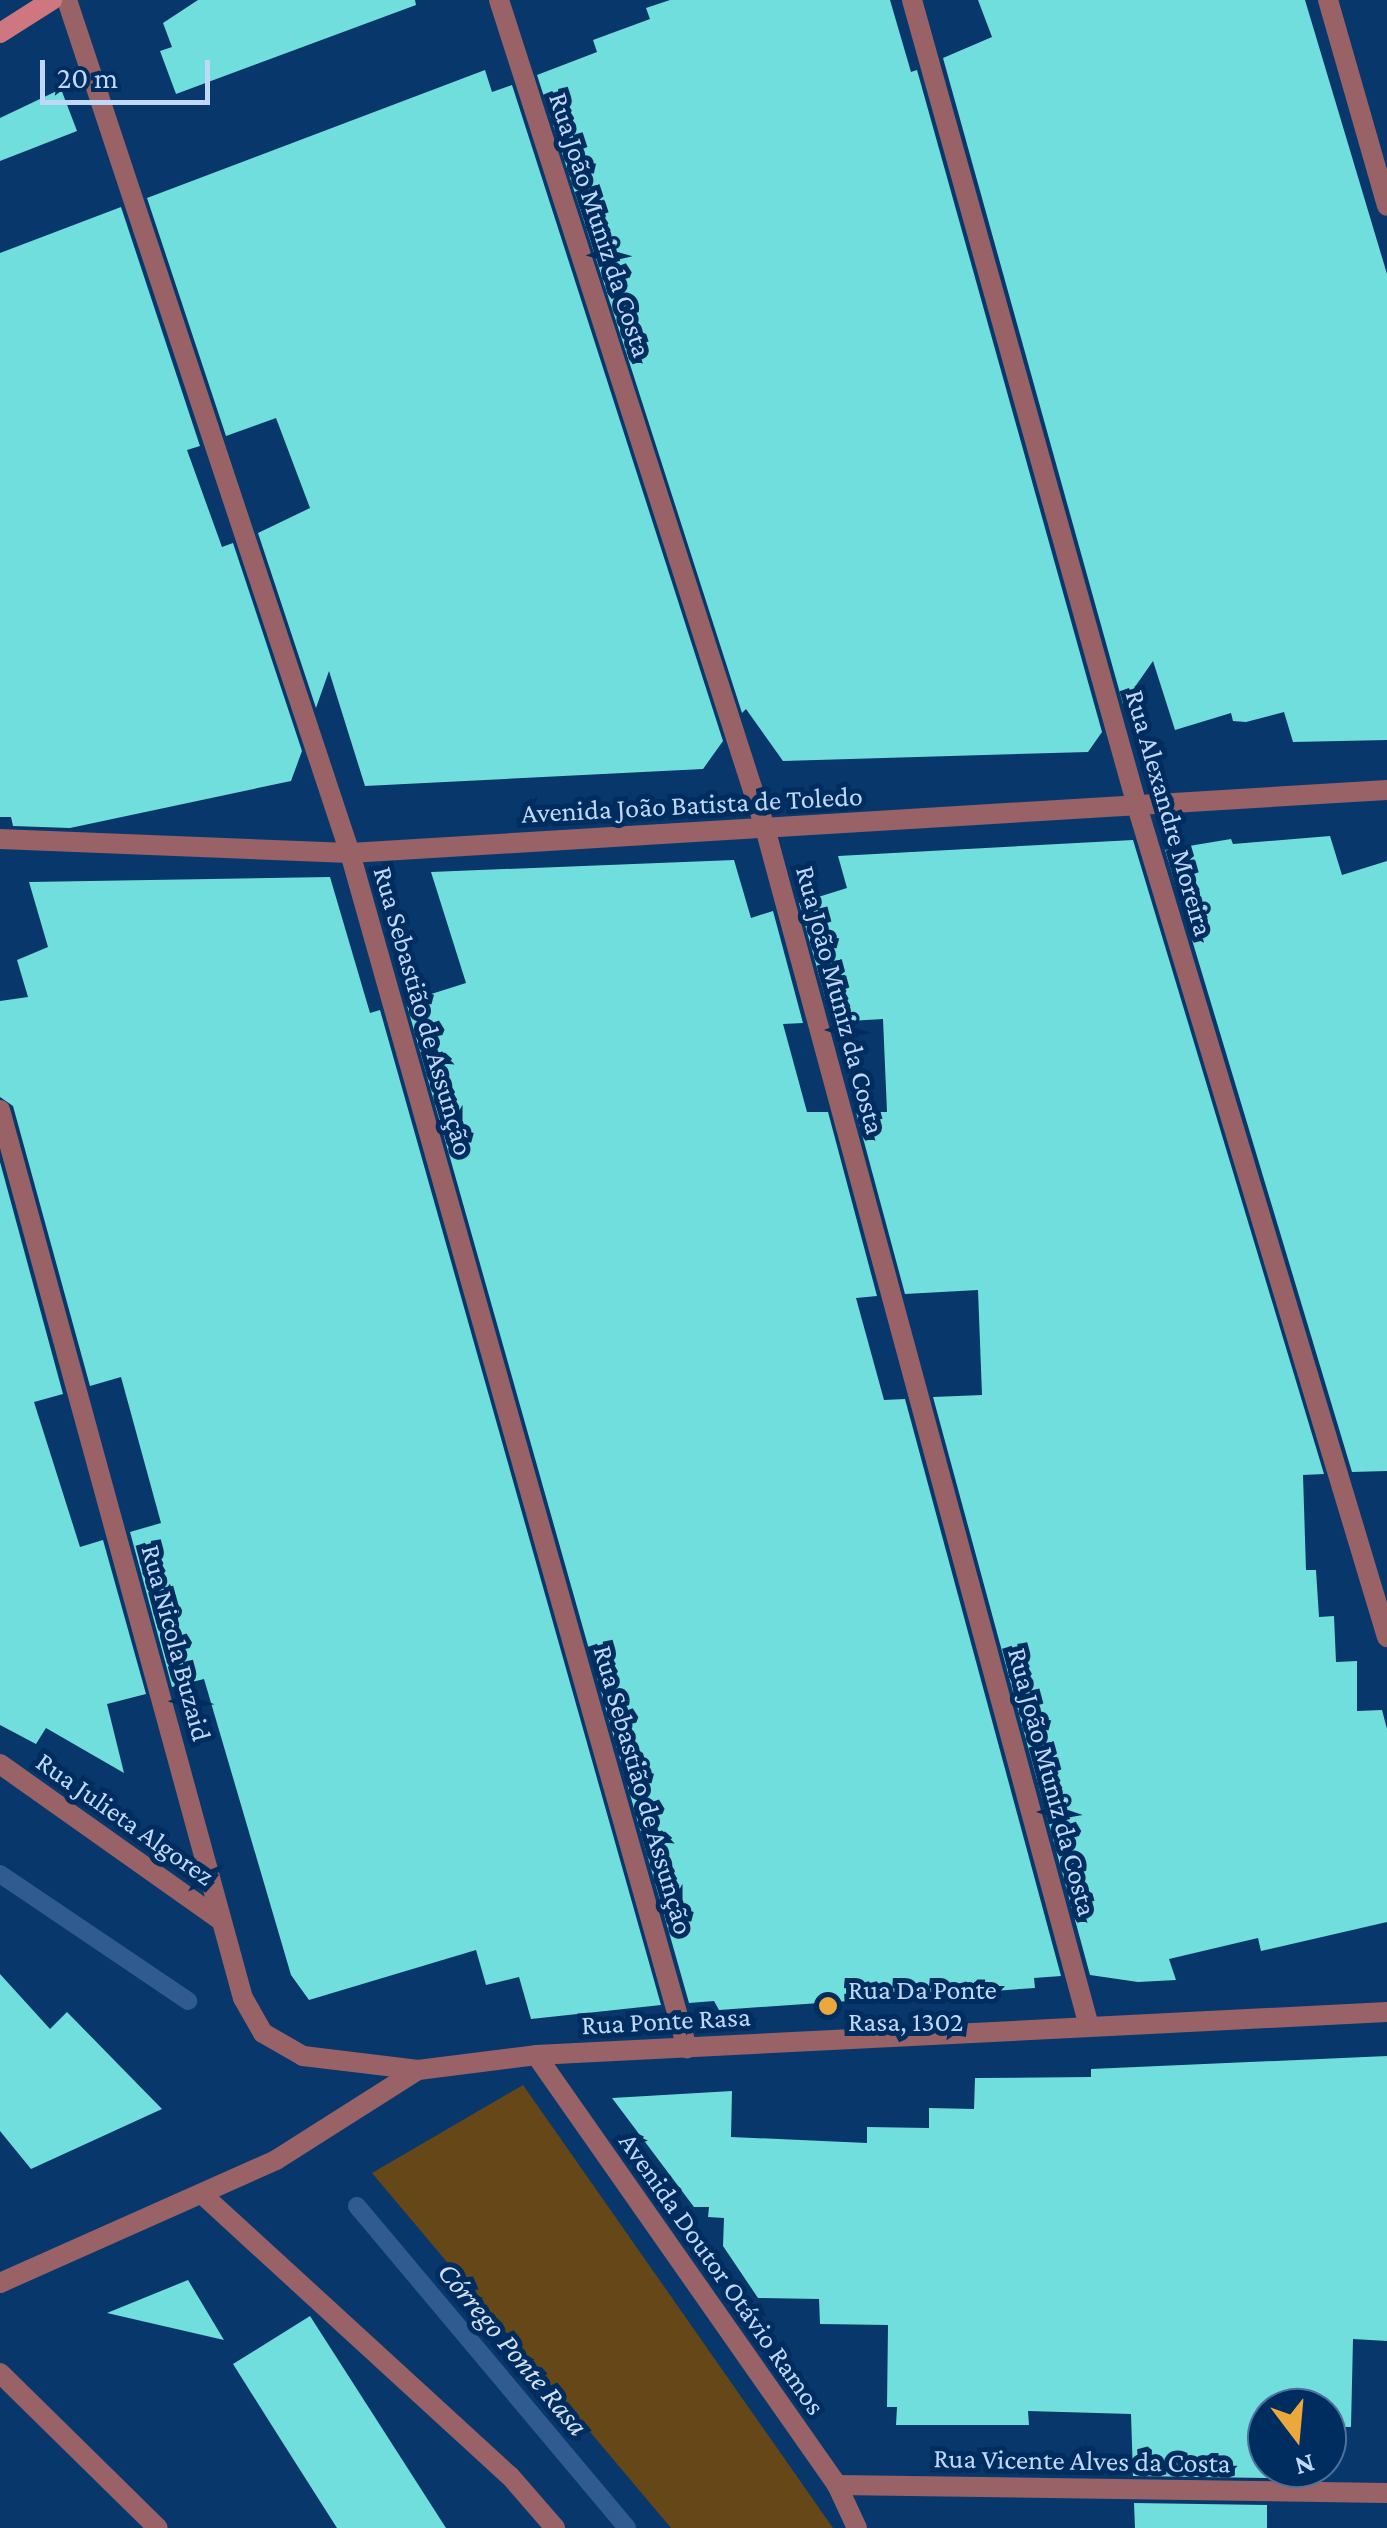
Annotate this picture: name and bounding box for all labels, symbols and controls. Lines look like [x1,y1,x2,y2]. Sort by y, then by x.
scale bar [45,40,215,102]
text: 20 m [57,61,118,94]
street label: Rua João Muniz da Costa [541,88,659,362]
street label: Rua Alexandre Moreira [1118,686,1220,940]
street label: Avenida João Batista de Toledo [521,779,863,831]
street label: Rua João Muniz da Costa [788,862,892,1138]
street label: Rua Sebastião de Assunção [366,863,480,1159]
street label: Rua Nicola Buzaid [134,1541,218,1745]
street label: Rua Sebastião de Assunção [586,1642,700,1938]
street label: Rua João Muniz da Costa [1000,1644,1104,1920]
street label: Rua Julieta Algorez [29,1745,221,1893]
place label: Rua Da Ponte Rasa, 1302 [848,1973,997,2039]
marker: Rua Da Ponte Rasa, 1302 [817,1995,839,2017]
street label: Rua Ponte Rasa [580,2000,752,2042]
street label: Avenida Doutor Otávio Ramos [612,2126,832,2422]
water label: Córrego Ponte Rasa [430,2255,596,2443]
north arrow [1247,2388,1347,2488]
street label: Rua Vicente Alves da Costa [933,2442,1231,2480]
text: N [1291,2448,1318,2483]

